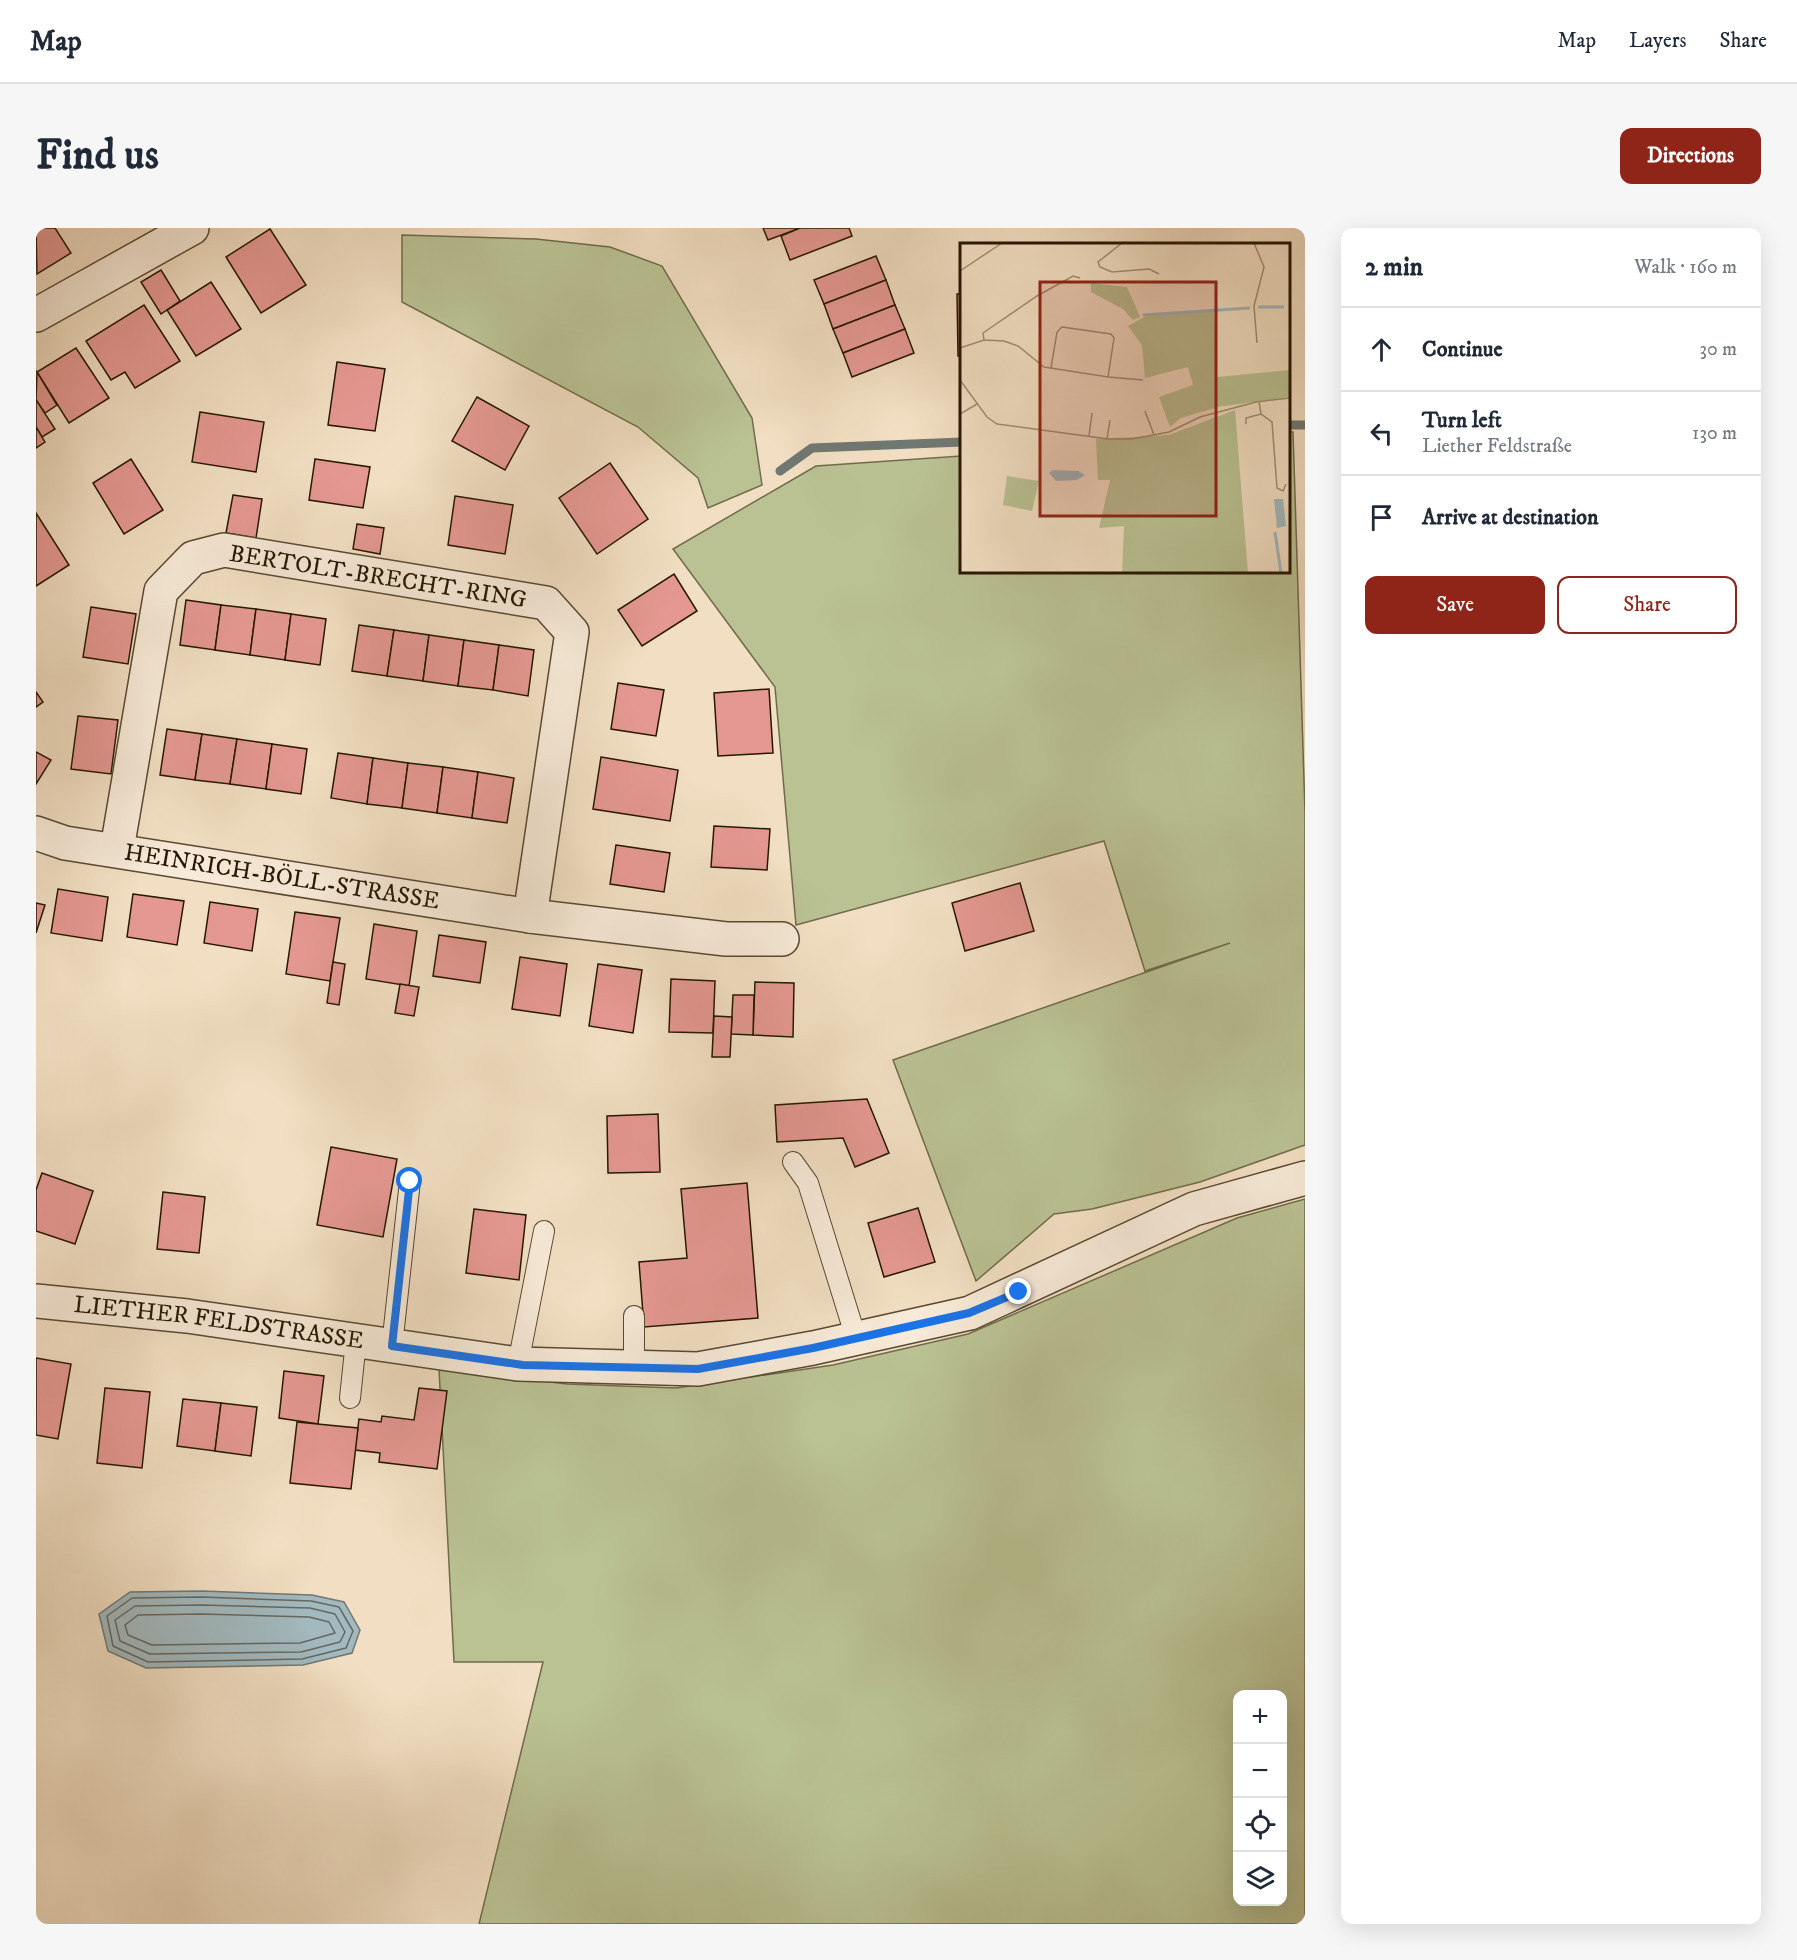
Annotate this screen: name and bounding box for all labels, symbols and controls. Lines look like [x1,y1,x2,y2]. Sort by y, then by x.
text: Map [30,24,82,59]
text: Map [1557,28,1596,54]
text: Layers [1629,28,1687,54]
text: Share [1720,28,1767,54]
button: Directions [1620,128,1761,184]
text: Find us [36,130,159,182]
inset map [960,243,1290,573]
text: 2 min [1365,251,1423,284]
text: Walk · 160 m [1634,255,1737,280]
icon: ahead [1365,333,1398,366]
text: Continue [1422,336,1503,363]
text: 30 m [1699,337,1737,362]
text: Turn left [1422,407,1502,434]
icon: left [1365,417,1398,450]
text: 130 m [1692,421,1737,446]
text: Liether Feldstraße [1422,434,1572,459]
icon: arrive [1365,501,1398,534]
text: Arrive at destination [1422,504,1599,531]
street label: BERTOLT-BRECHT-RING [227,539,529,615]
button: Save [1365,576,1545,634]
button: Share [1557,576,1737,634]
street label: HEINRICH-BÖLL-STRASSE [122,837,441,917]
route start [396,1167,422,1193]
route end [1005,1278,1031,1304]
street label: LIETHER FELDSTRASSE [72,1290,365,1356]
map controls [1233,1690,1287,1906]
button: + [1233,1690,1287,1744]
button: − [1233,1744,1287,1798]
button: locate [1233,1798,1287,1852]
button: layers [1233,1852,1287,1906]

